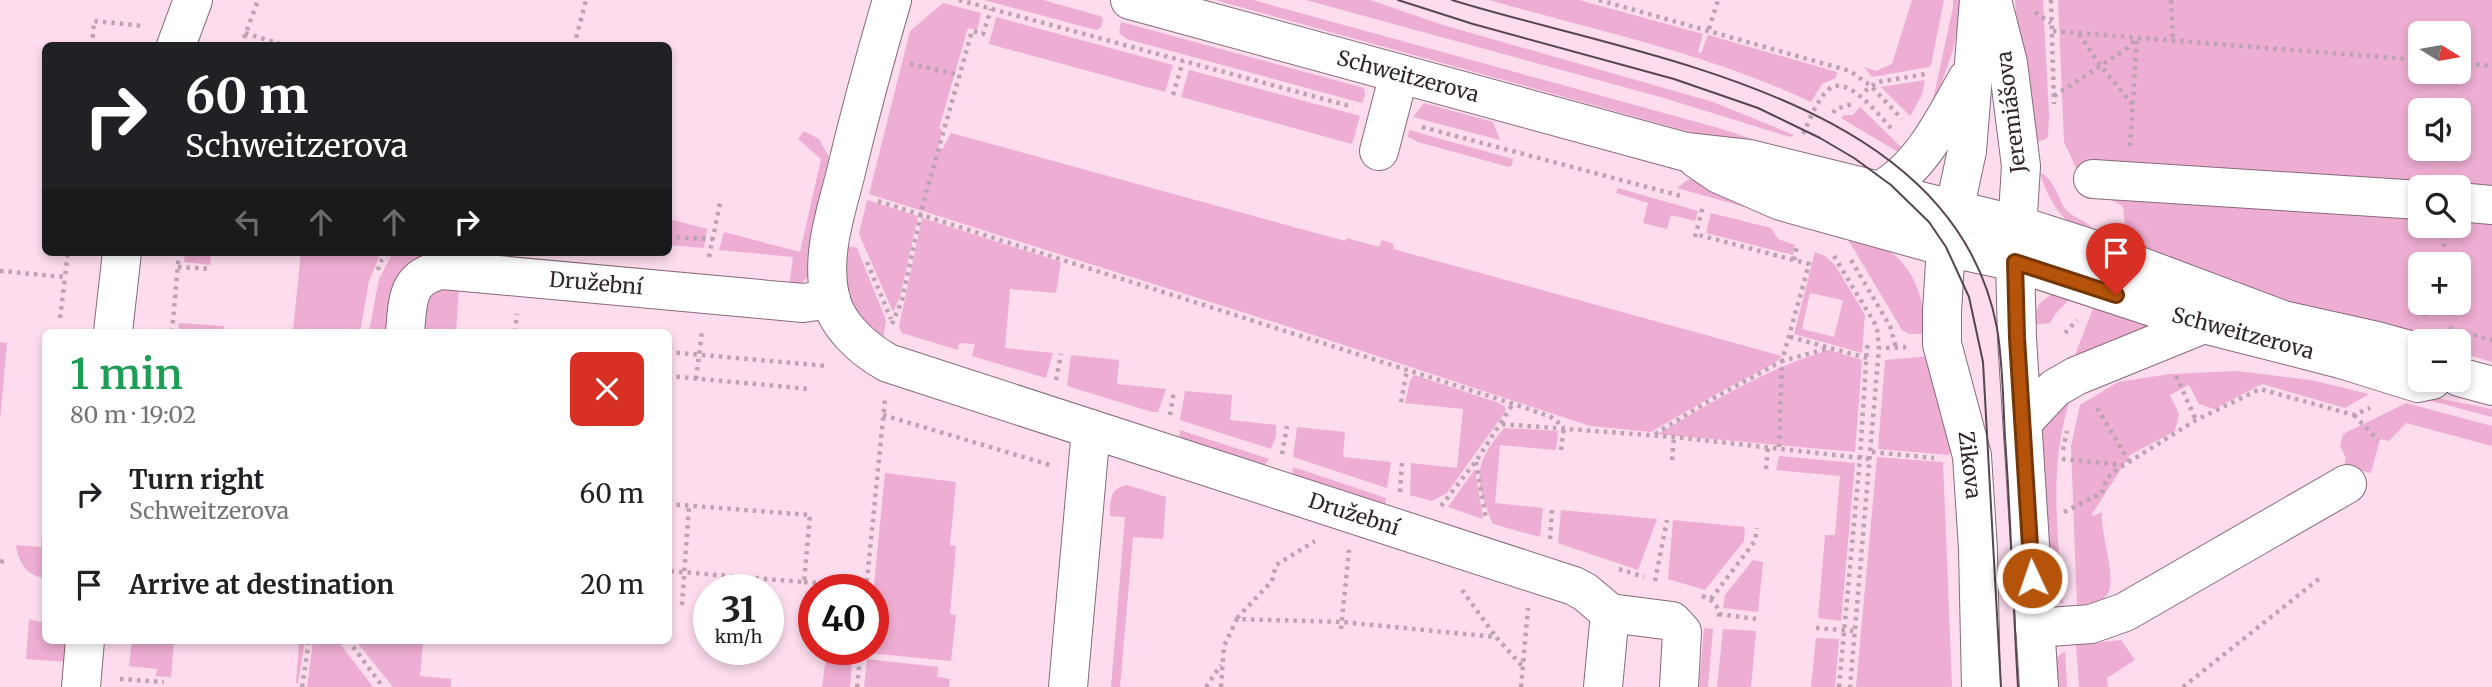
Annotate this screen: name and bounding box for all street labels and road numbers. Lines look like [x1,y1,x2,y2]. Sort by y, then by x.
street label: Schweitzerova [1334,44,1482,108]
street label: Jeremiášova [1990,50,2032,175]
street label: Družební [548,265,645,301]
street label: Schweitzerova [2169,301,2317,365]
street label: Zikova [1952,430,1988,500]
street label: Družební [1305,487,1404,542]

